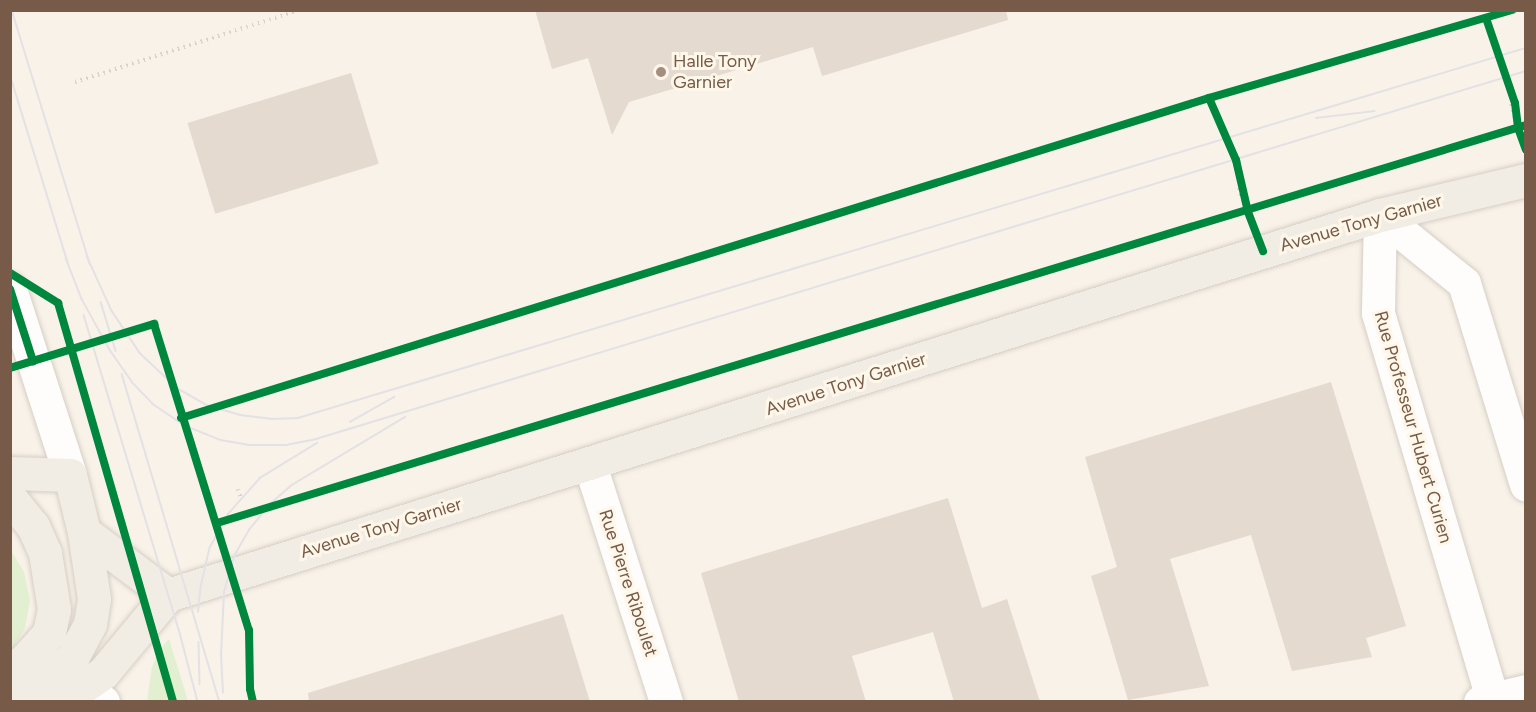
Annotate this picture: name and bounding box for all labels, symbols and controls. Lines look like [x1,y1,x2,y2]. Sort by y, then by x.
place label: Halle Tony Garnier [673,51,757,94]
marker: Halle Tony Garnier [654,65,668,79]
street label: Avenue Tony Garnier [1278,190,1444,256]
street label: Rue Professeur Hubert Curien [1369,308,1457,546]
street label: Avenue Tony Garnier [763,348,929,420]
street label: Avenue Tony Garnier [298,493,464,563]
street label: Rue Pierre Riboulet [594,507,662,659]

